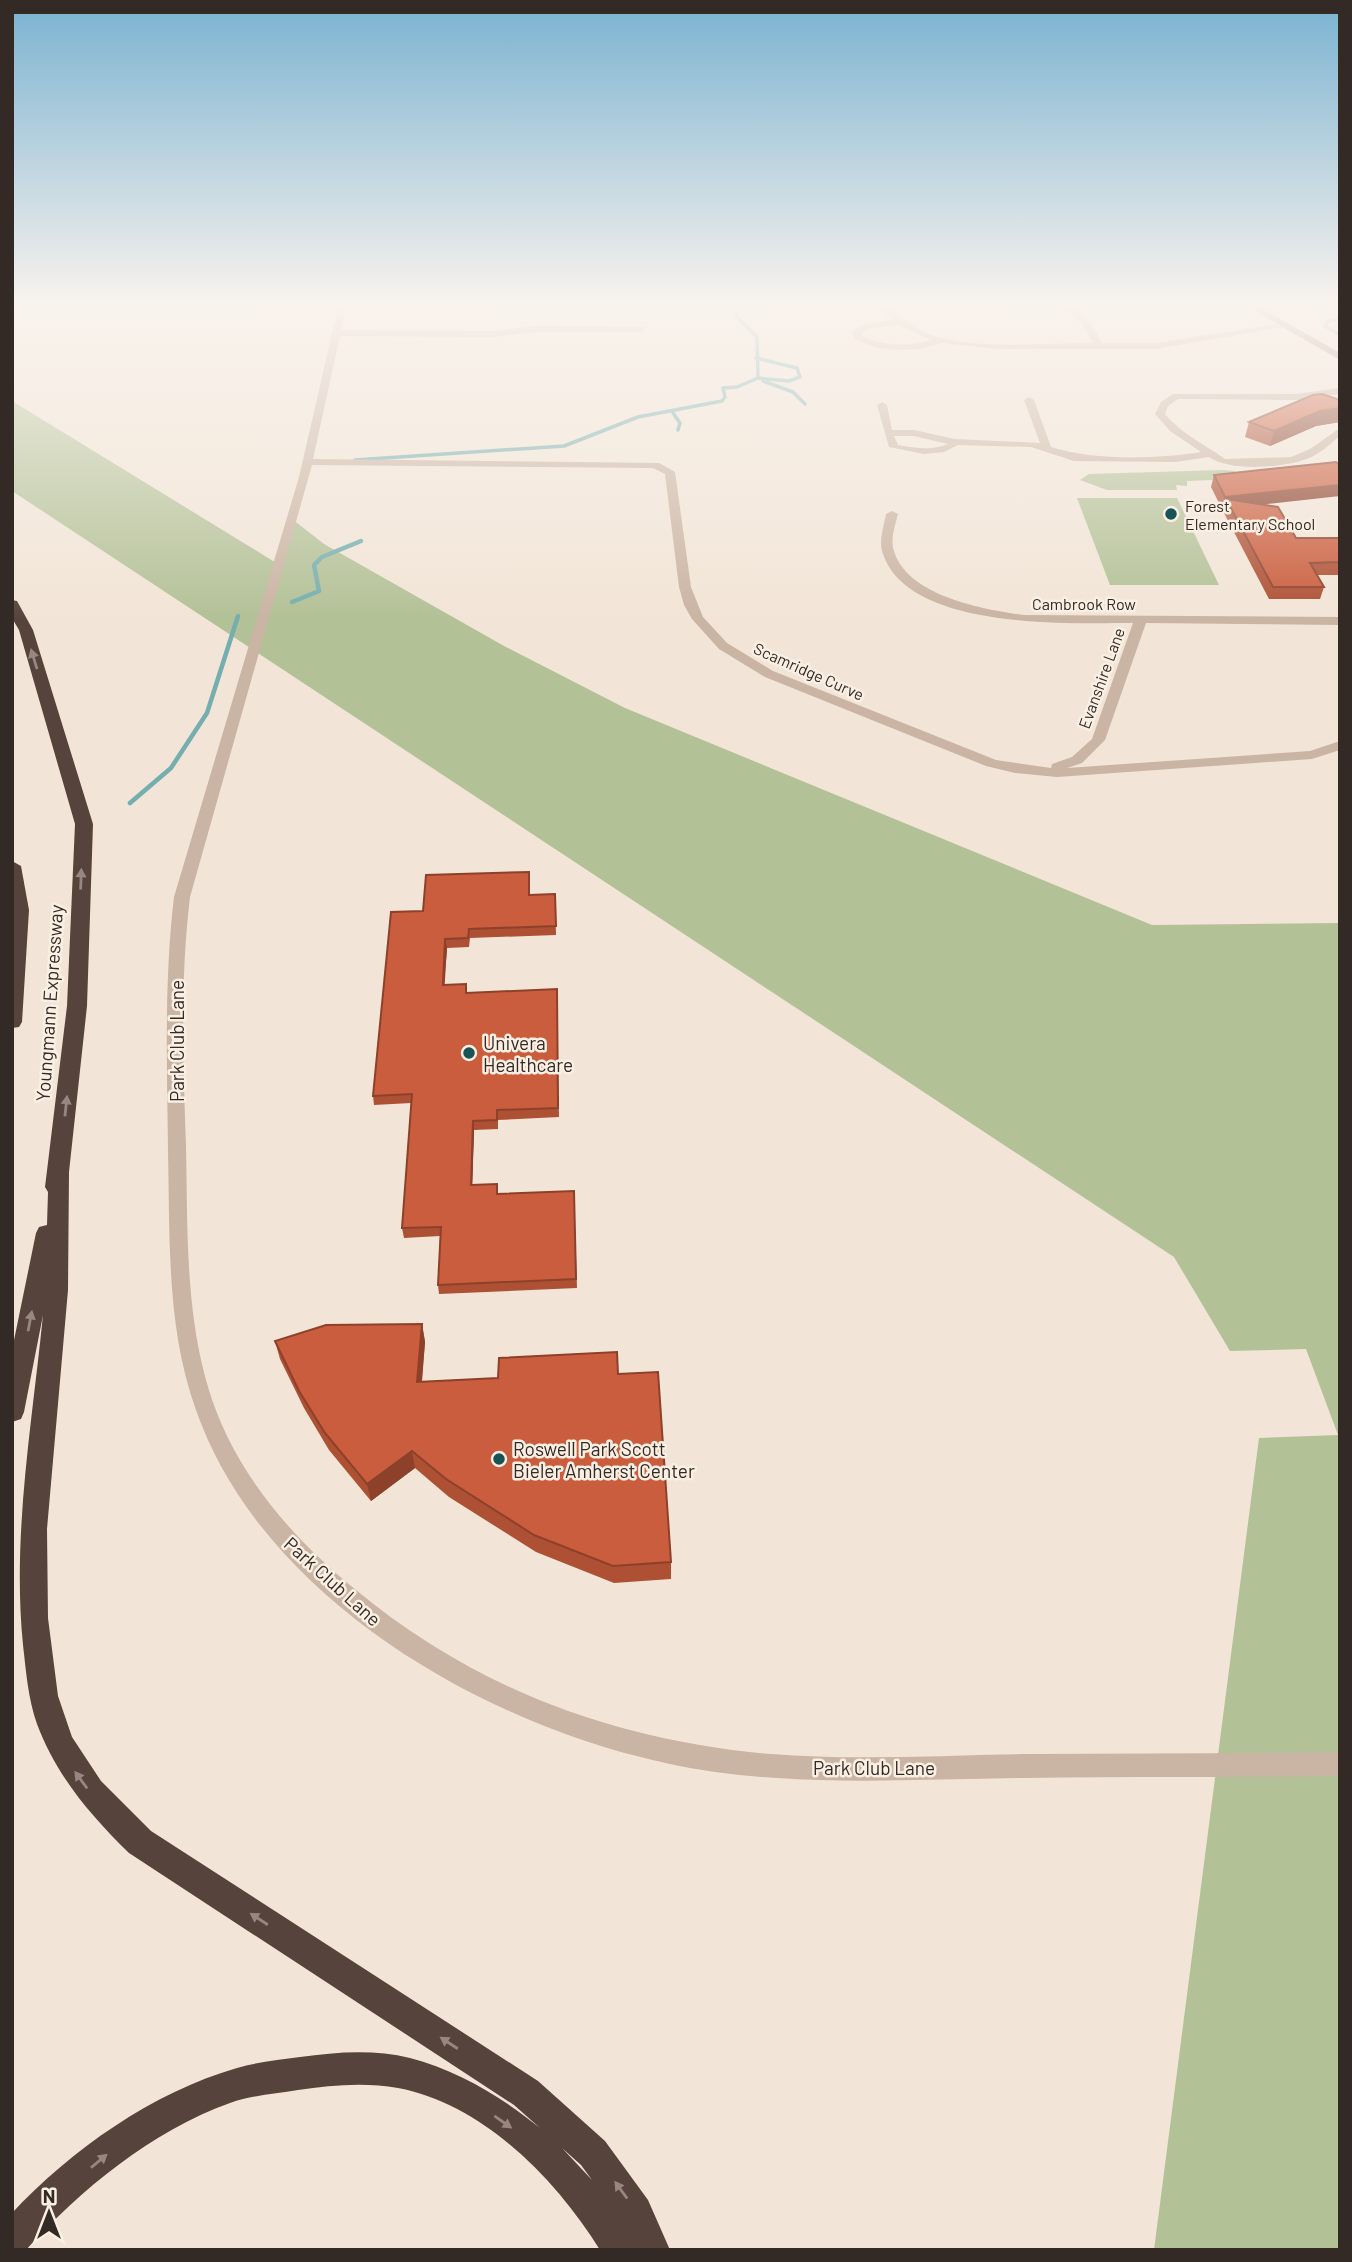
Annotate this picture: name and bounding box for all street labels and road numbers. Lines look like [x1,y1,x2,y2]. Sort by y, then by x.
street label: Cambrook Row [1032,594,1136,613]
street label: Evanshire Lane [1074,625,1128,731]
street label: Scamridge Curve [751,638,867,704]
street label: Youngmann Expressway [31,904,67,1102]
street label: Park Club Lane [165,980,188,1102]
street label: Park Club Lane [280,1532,386,1630]
street label: Park Club Lane [813,1756,935,1779]

